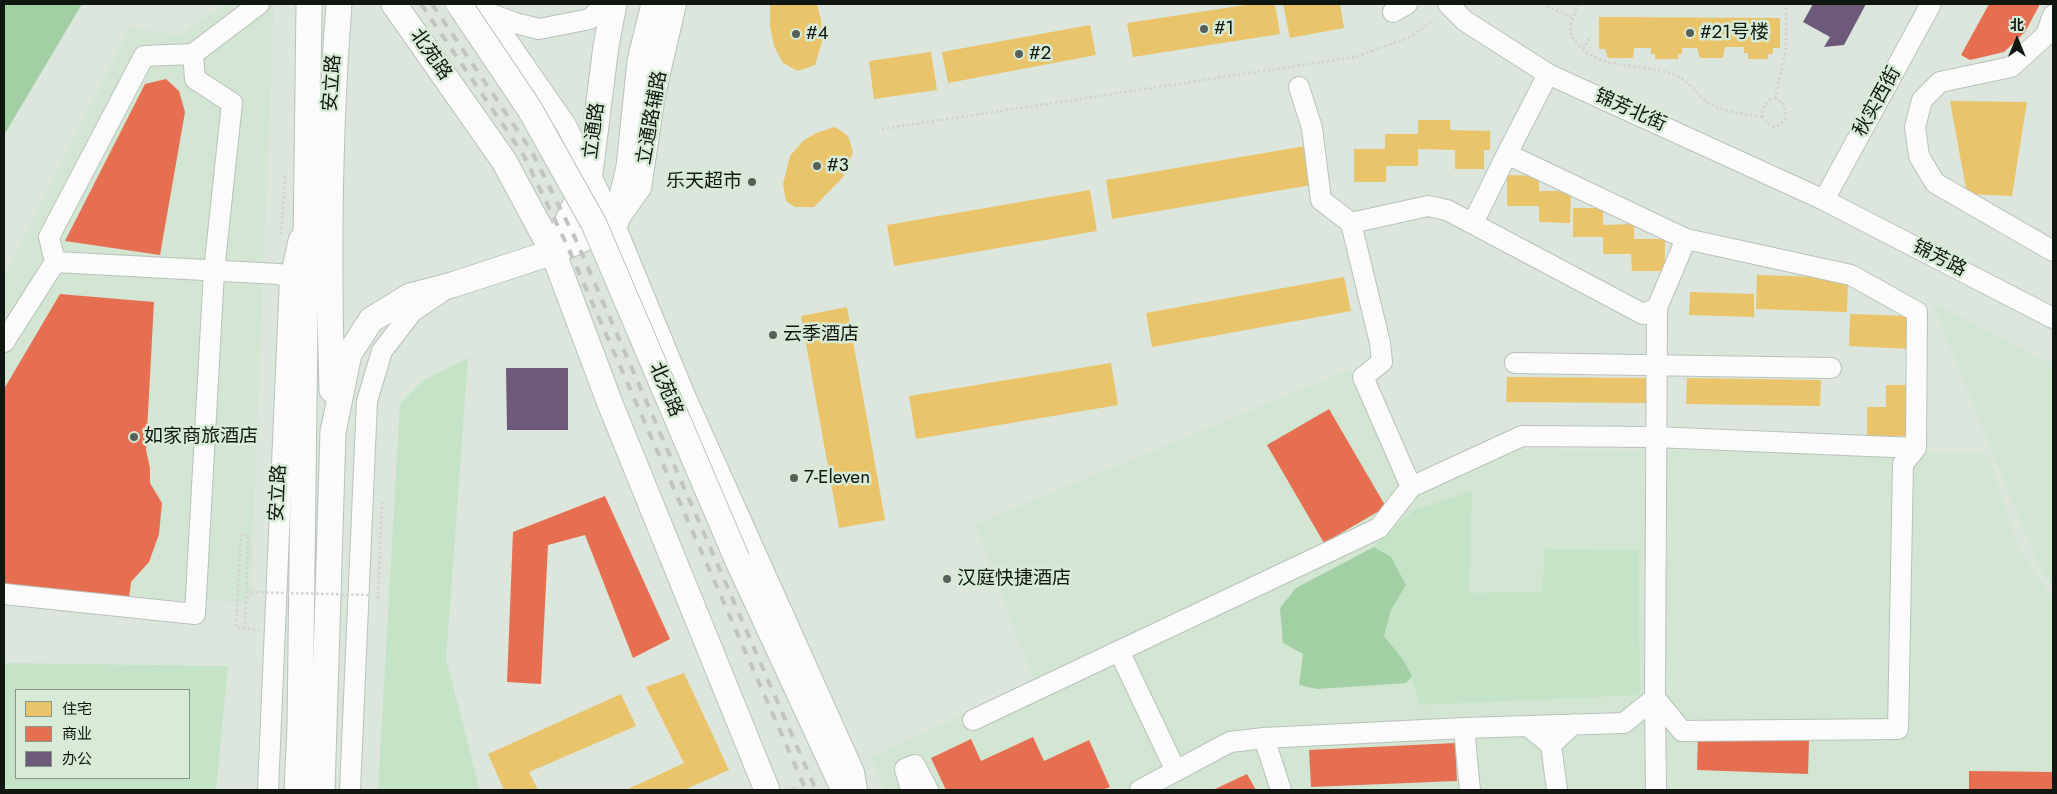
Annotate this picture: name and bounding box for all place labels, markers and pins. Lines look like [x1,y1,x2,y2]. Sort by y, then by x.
place label: #1 [1214,18,1234,40]
place label: #21号楼 [1700,22,1769,44]
place label: #4 [806,23,829,45]
marker: #1 [1198,23,1210,35]
marker: #21号楼 [1684,27,1696,39]
marker: #4 [790,28,802,40]
place label: #2 [1029,43,1051,65]
marker: #2 [1013,48,1025,60]
place label: #3 [827,155,849,177]
marker: #3 [811,160,823,172]
place label: 乐天超市 [666,171,742,193]
marker: 乐天超市 [746,176,758,188]
place label: 云季酒店 [783,324,859,346]
marker: 云季酒店 [767,329,779,341]
place label: 如家商旅酒店 [144,426,258,448]
marker: 如家商旅酒店 [128,431,140,443]
place label: 7-Eleven [804,467,870,489]
marker: 7-Eleven [788,472,800,484]
place label: 汉庭快捷酒店 [957,568,1071,590]
marker: 汉庭快捷酒店 [941,573,953,585]

